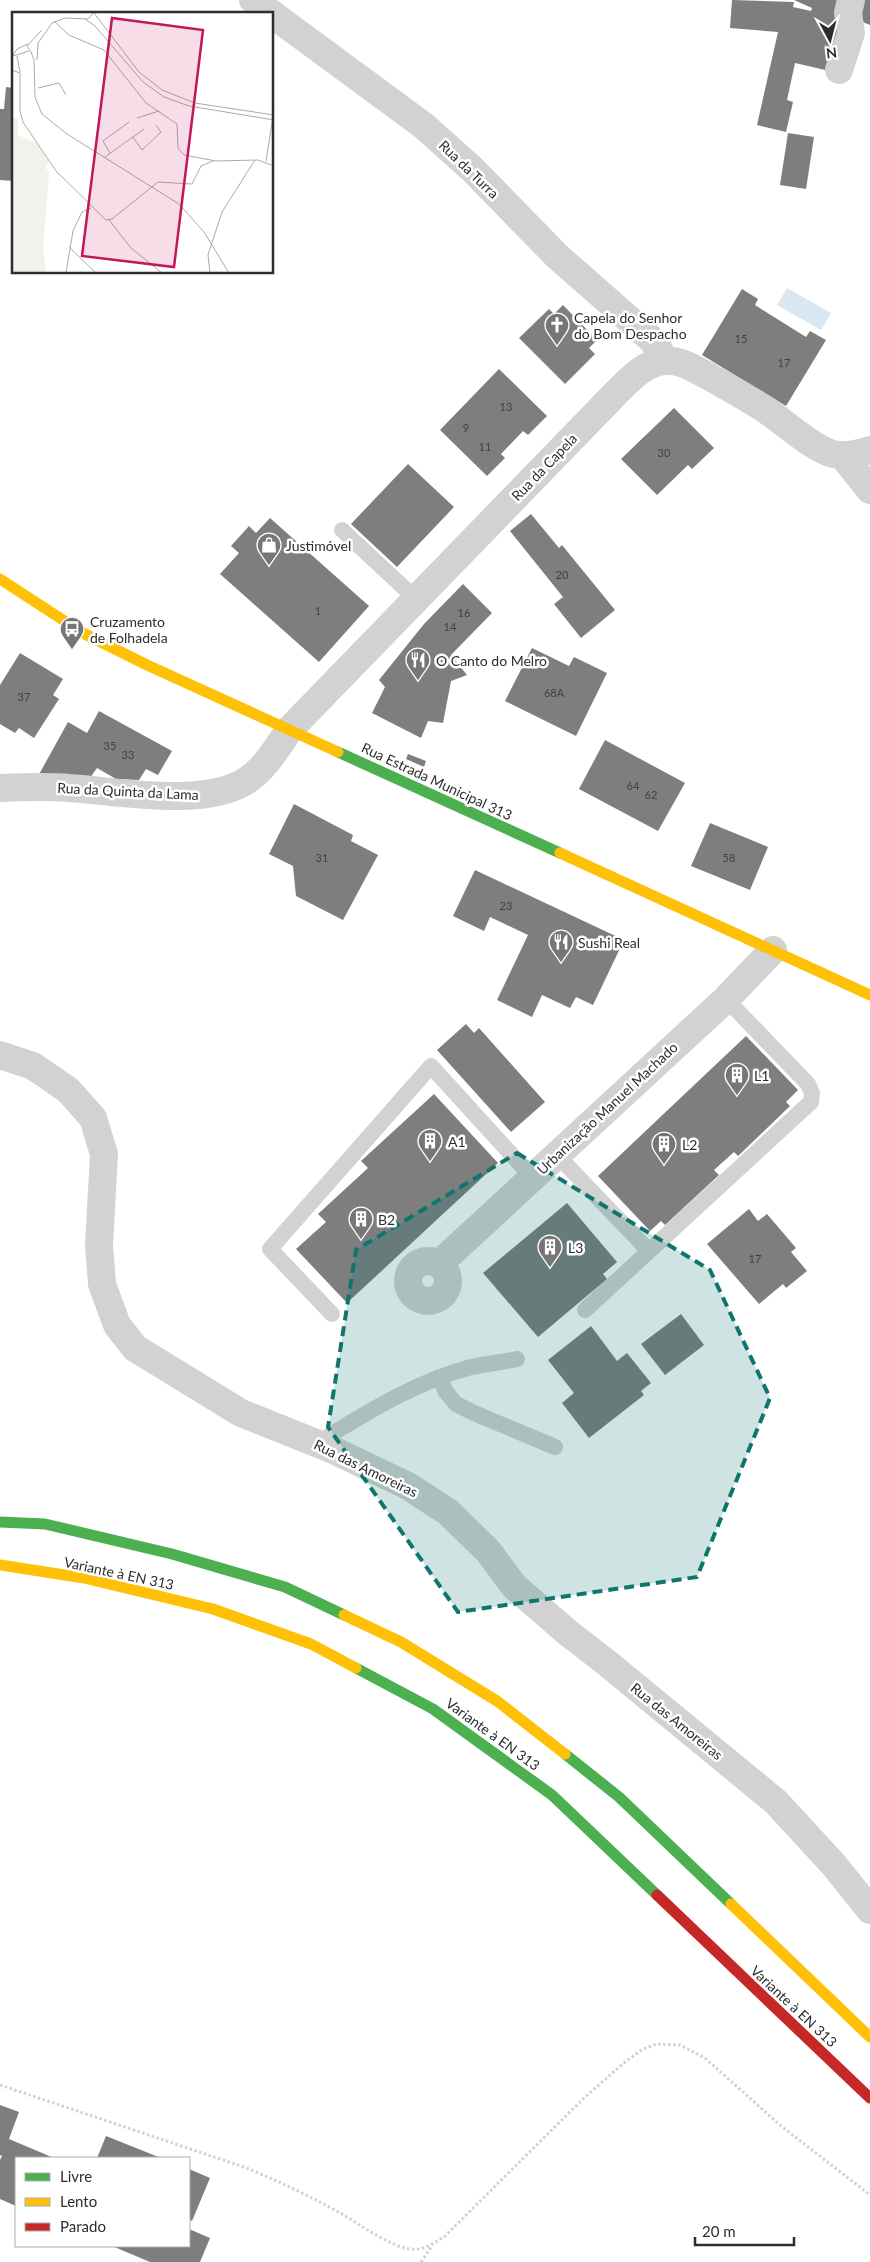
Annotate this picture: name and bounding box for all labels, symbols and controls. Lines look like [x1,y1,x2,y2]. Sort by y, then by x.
inset map [12,12,274,274]
north arrow [805,15,855,65]
text: N [825,44,838,62]
street label: Rua da Turra [436,136,502,202]
place label: Capela do Senhor do Bom Despacho [574,309,687,342]
church icon: Capela do Senhor do Bom Despacho [544,312,570,346]
house number: 15 [735,332,747,345]
house number: 17 [778,356,790,369]
house number: 13 [500,400,512,413]
house number: 9 [463,421,469,434]
street label: Rua da Capela [508,430,580,504]
house number: 11 [479,440,491,453]
house number: 30 [658,446,671,459]
shop icon: Justimóvel [256,532,282,566]
place label: Justimóvel [286,537,351,554]
house number: 20 [556,568,569,581]
house number: 1 [315,604,321,617]
house number: 16 [458,606,470,619]
place label: Cruzamento de Folhadela [90,613,168,646]
bus stop icon: Cruzamento de Folhadela [59,616,85,650]
house number: 14 [444,620,457,633]
restaurant icon: O Canto do Melro [405,647,431,681]
place label: O Canto do Melro [436,652,547,669]
house number: 68A [544,686,565,699]
house number: 37 [18,690,30,703]
house number: 35 [104,739,116,752]
street label: Rua Estrada Municipal 313 [359,739,515,823]
house number: 33 [122,748,134,761]
street label: Rua da Quinta da Lama [57,779,199,803]
house number: 64 [627,779,640,792]
house number: 62 [645,788,657,801]
house number: 31 [316,851,328,864]
house number: 58 [723,851,735,864]
house number: 23 [500,899,512,912]
restaurant icon: Sushi Real [548,929,574,963]
place label: Sushi Real [578,934,640,951]
street label: Urbanização Manuel Machado [533,1038,681,1178]
building icon: L1 [724,1062,750,1096]
place label: L1 [754,1067,769,1084]
building icon: A1 [417,1128,443,1162]
building icon: L2 [651,1131,677,1165]
place label: A1 [448,1133,466,1150]
place label: L2 [682,1136,697,1153]
building icon: B2 [348,1206,374,1240]
place label: B2 [378,1211,395,1228]
building icon: L3 [537,1234,563,1268]
place label: L3 [568,1239,583,1256]
house number: 17 [749,1252,761,1265]
street label: Rua das Amoreiras [311,1436,421,1500]
street label: Variante à EN 313 [63,1553,175,1593]
street label: Rua das Amoreiras [628,1679,726,1763]
street label: Variante à EN 313 [443,1694,543,1774]
street label: Variante à EN 313 [747,1962,841,2050]
legend [15,2157,190,2247]
text: Livre [60,2167,92,2185]
text: Lento [60,2192,97,2210]
scale bar [695,2214,794,2246]
text: Parado [60,2217,106,2235]
text: 20 m [702,2222,736,2240]

